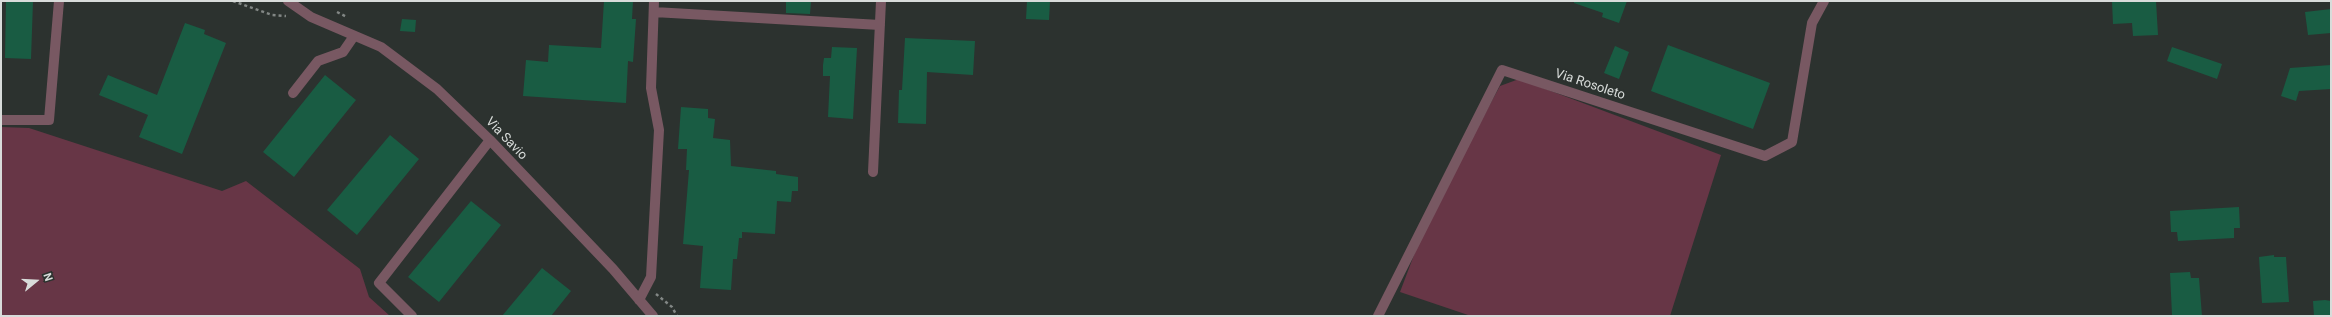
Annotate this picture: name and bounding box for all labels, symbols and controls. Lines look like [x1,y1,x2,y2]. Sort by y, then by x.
street label: Via Rosoleto [1553,66,1627,104]
street label: Via Savio [482,114,530,164]
north arrow [16,261,56,301]
text: N [41,271,55,283]

